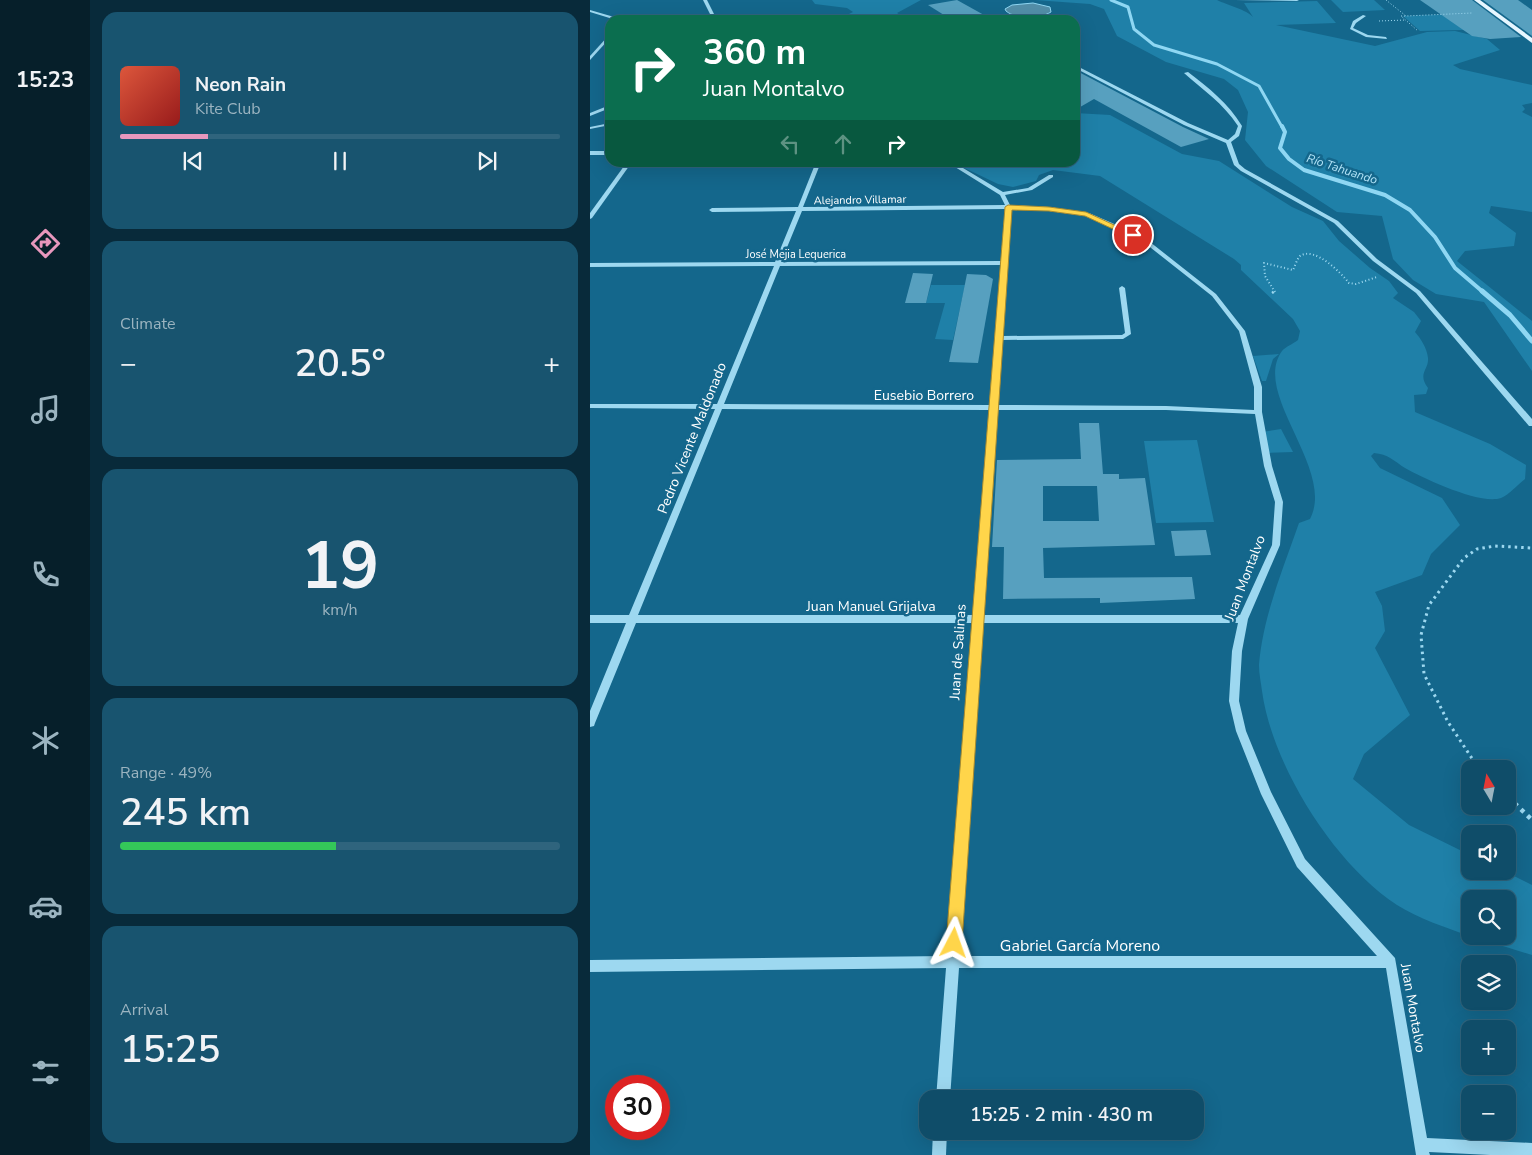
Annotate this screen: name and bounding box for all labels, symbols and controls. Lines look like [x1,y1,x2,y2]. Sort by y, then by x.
text: 360 m [703,29,806,76]
icon: right [620,35,685,100]
text: 15:23 [16,65,74,95]
text: Neon Rain [195,72,286,98]
text: Juan Montalvo [703,74,845,104]
text: Kite Club [195,98,261,120]
icon: left [776,130,804,158]
icon: ahead [829,130,857,158]
icon: right [882,130,910,158]
icon: previous [179,147,207,175]
icon: pause [326,147,354,175]
icon: next [473,147,501,175]
water label: Río Tahuando [1305,150,1380,188]
street label: Alejandro Villamar [814,192,906,208]
pin [1112,214,1154,256]
icon: arrive [1119,221,1147,249]
icon: directions [28,226,63,261]
street label: José Mejia Lequerica [745,247,846,262]
text: Climate [120,313,175,335]
text: 20.5° [294,338,386,389]
text: − [120,345,137,383]
text: + [543,345,560,383]
street label: Pedro Vicente Maldonado [653,359,731,517]
street label: Eusebio Borrero [874,386,974,405]
icon: music [28,392,63,427]
text: 19 [301,522,379,611]
street label: Juan Montalvo [1220,532,1270,624]
icon: phone [28,557,63,592]
street label: Juan Manuel Grijalva [805,597,936,616]
text: km/h [322,599,358,621]
street label: Juan de Salinas [945,603,971,702]
icon: climate [28,723,63,758]
north arrow [1461,760,1516,815]
map controls [1461,760,1516,1140]
text: Range · 49% [120,762,212,784]
text: 245 km [120,787,251,838]
button: sound [1461,825,1516,880]
icon: car [28,889,63,924]
button: search [1461,890,1516,945]
position arrow [927,916,979,968]
street label: Gabriel García Moreno [1000,935,1160,957]
button: layers [1461,955,1516,1010]
street label: Juan Montalvo [1396,961,1430,1054]
text: Arrival [120,999,168,1021]
button: + [1461,1020,1516,1075]
text: 15:25 [120,1024,220,1075]
icon: filters [28,1055,63,1090]
speed limit sign: 30 [605,1075,670,1140]
button: − [1461,1085,1516,1140]
text: 15:25 · 2 min · 430 m [970,1102,1153,1128]

